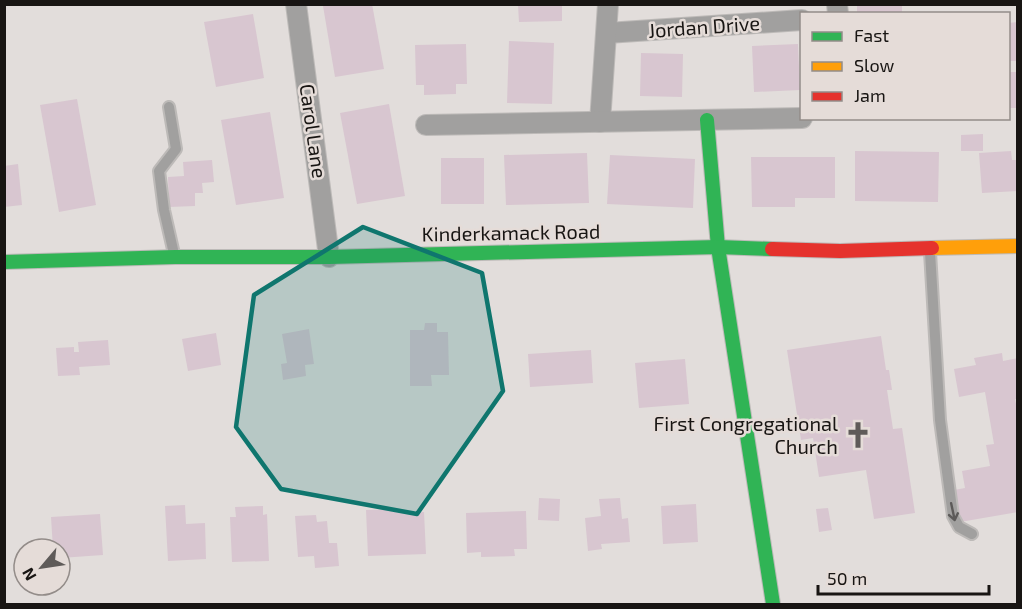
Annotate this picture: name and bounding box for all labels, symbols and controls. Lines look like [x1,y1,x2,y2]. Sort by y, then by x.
street label: Jordan Drive [647,10,761,42]
legend [800,12,1010,120]
text: Fast [854,24,889,46]
text: Slow [854,54,895,76]
street label: Carol Lane [295,82,332,180]
text: Jam [854,84,886,106]
street label: Kinderkamack Road [422,218,600,246]
place label: First Congregational Church [653,411,838,458]
church icon: First Congregational Church [843,420,873,450]
one-way arrow [948,502,959,521]
north arrow [12,537,72,597]
scale bar [818,558,989,596]
text: N [17,565,40,584]
text: 50 m [827,567,867,589]

